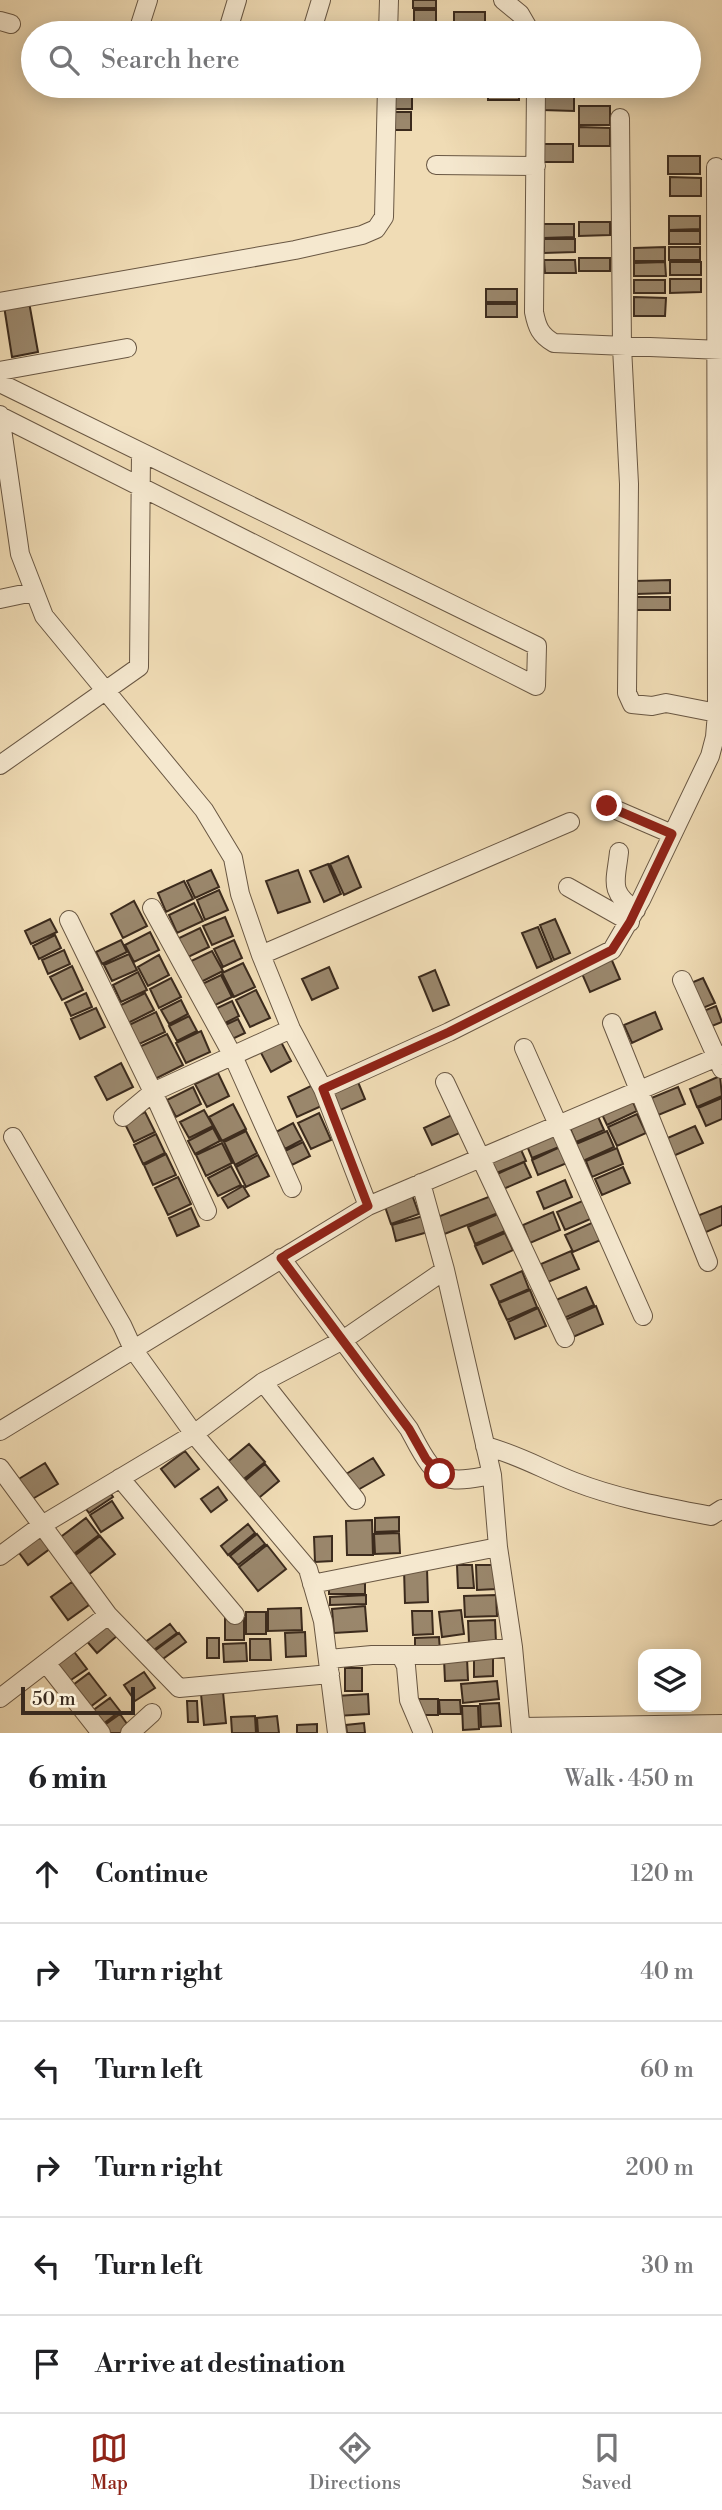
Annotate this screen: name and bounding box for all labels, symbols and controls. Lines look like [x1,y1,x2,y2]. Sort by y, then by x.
search box [21,21,701,98]
icon: search [45,41,83,79]
text: Search here [101,44,240,76]
route end [591,790,622,821]
route start [424,1458,455,1489]
map controls [638,1649,701,1712]
button: layers [638,1649,701,1712]
scale bar [21,1684,135,1716]
text: 50 m [32,1687,76,1711]
text: 6 min [28,1760,107,1798]
text: Walk · 450 m [564,1765,694,1793]
icon: ahead [28,1855,66,1893]
text: Continue [95,1858,208,1890]
text: 120 m [630,1860,694,1888]
icon: right [28,1953,66,1991]
text: Turn right [95,1956,223,1988]
text: 40 m [640,1958,694,1986]
icon: left [28,2051,66,2089]
text: Turn left [95,2054,203,2086]
text: 60 m [640,2056,694,2084]
icon: right [28,2149,66,2187]
text: Turn right [95,2152,223,2184]
text: 200 m [626,2154,694,2182]
icon: left [28,2247,66,2285]
text: Turn left [95,2250,203,2282]
text: 30 m [641,2252,694,2280]
icon: arrive [28,2345,66,2383]
text: Arrive at destination [95,2348,345,2380]
tab: Map [90,2429,128,2495]
tab: Directions [309,2429,401,2495]
tab: Saved [582,2429,632,2495]

